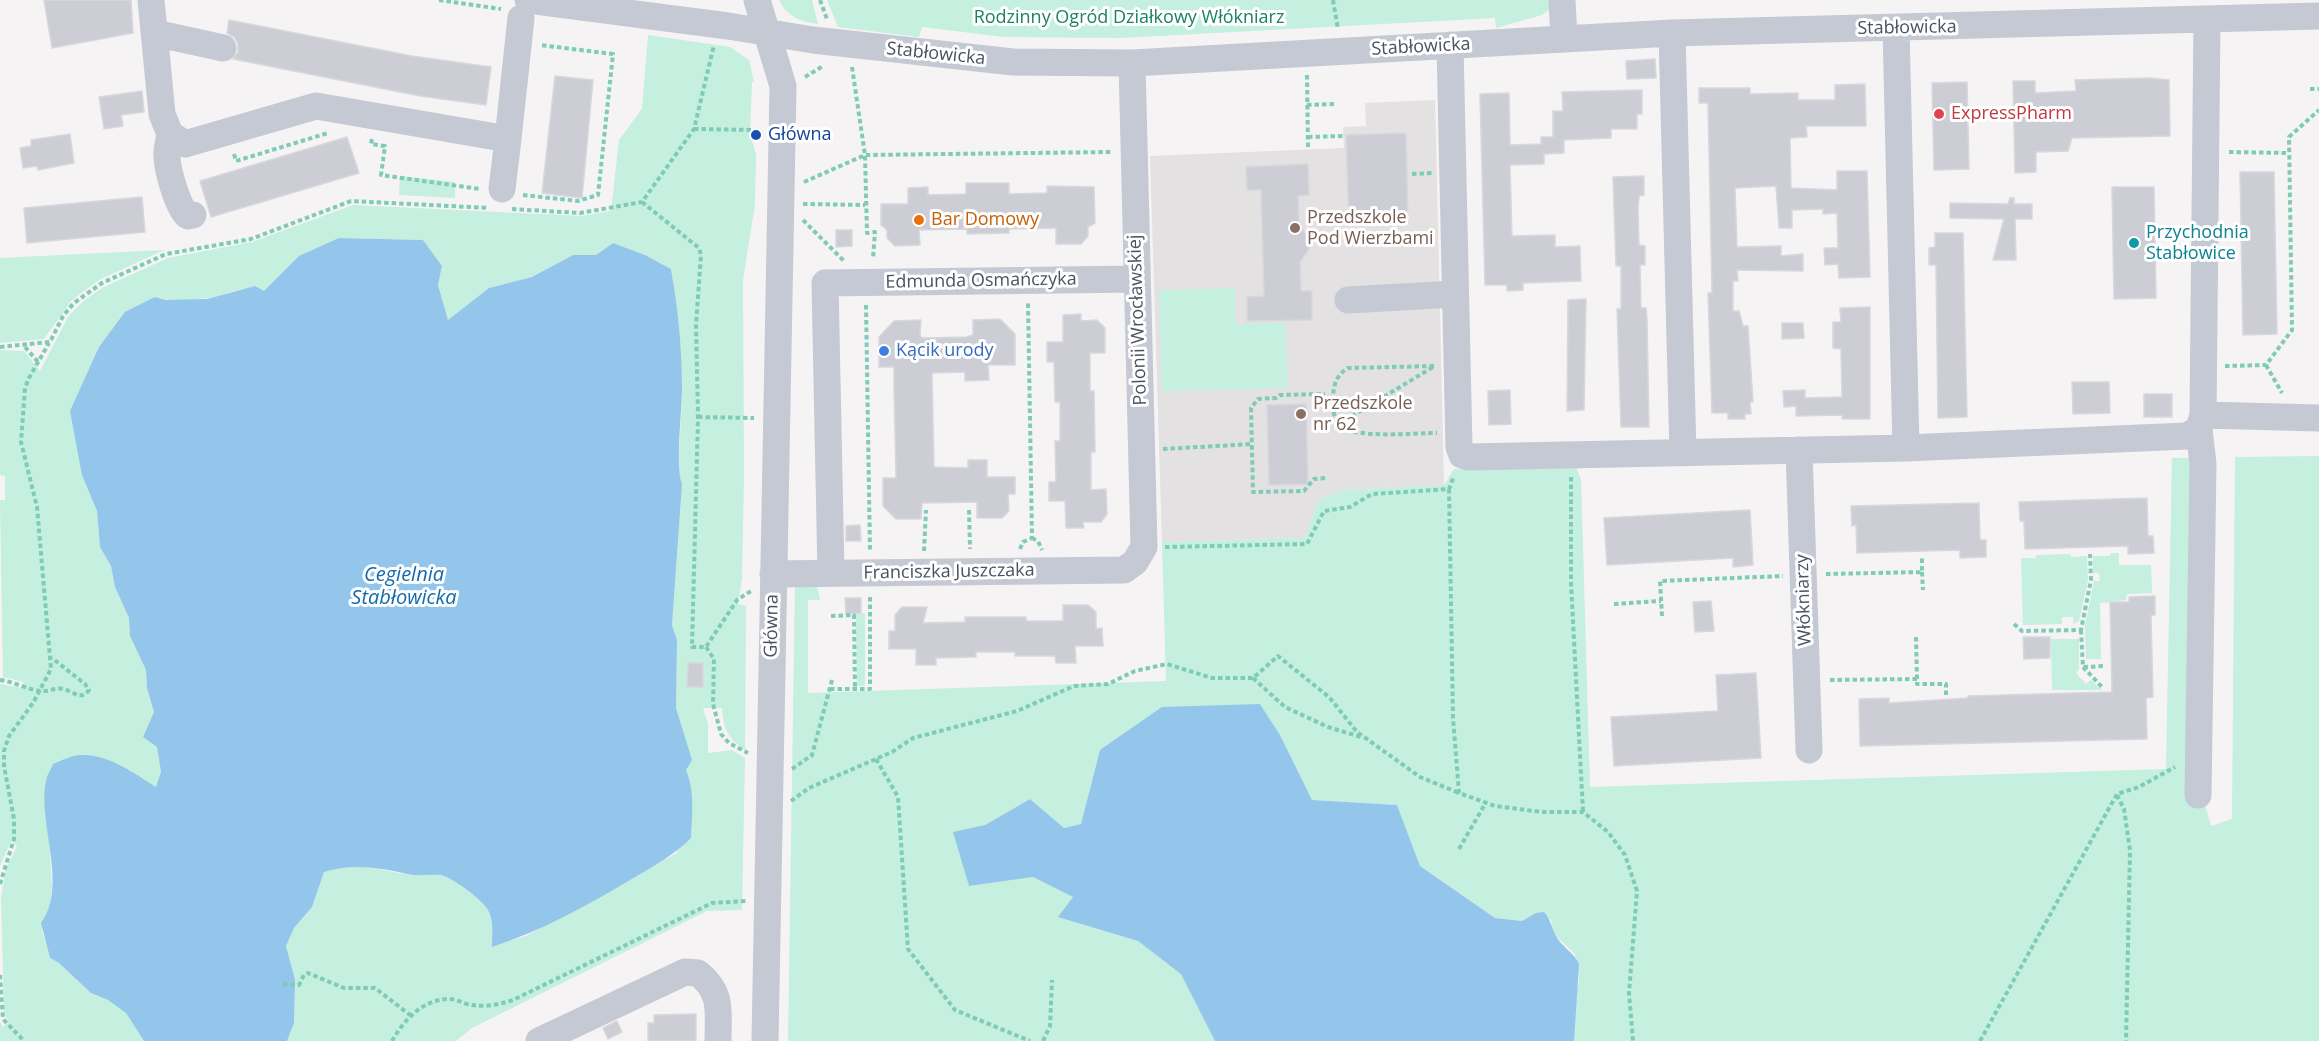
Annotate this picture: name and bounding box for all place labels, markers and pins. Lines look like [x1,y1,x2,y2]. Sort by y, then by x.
place label: ExpressPharm [1951,103,2072,125]
marker: ExpressPharm [1932,107,1946,121]
place label: Główna [768,124,831,146]
marker: Główna [749,128,763,142]
place label: Przedszkole Pod Wierzbami [1307,207,1434,250]
place label: Bar Domowy [931,209,1039,231]
marker: Bar Domowy [912,213,926,227]
marker: Przedszkole Pod Wierzbami [1288,221,1302,235]
place label: Przychodnia Stabłowice [2146,222,2249,264]
marker: Przychodnia Stabłowice [2127,236,2141,250]
place label: Kącik urody [896,340,994,362]
marker: Kącik urody [877,344,891,358]
place label: Przedszkole nr 62 [1313,393,1413,436]
marker: Przedszkole nr 62 [1294,407,1308,421]

